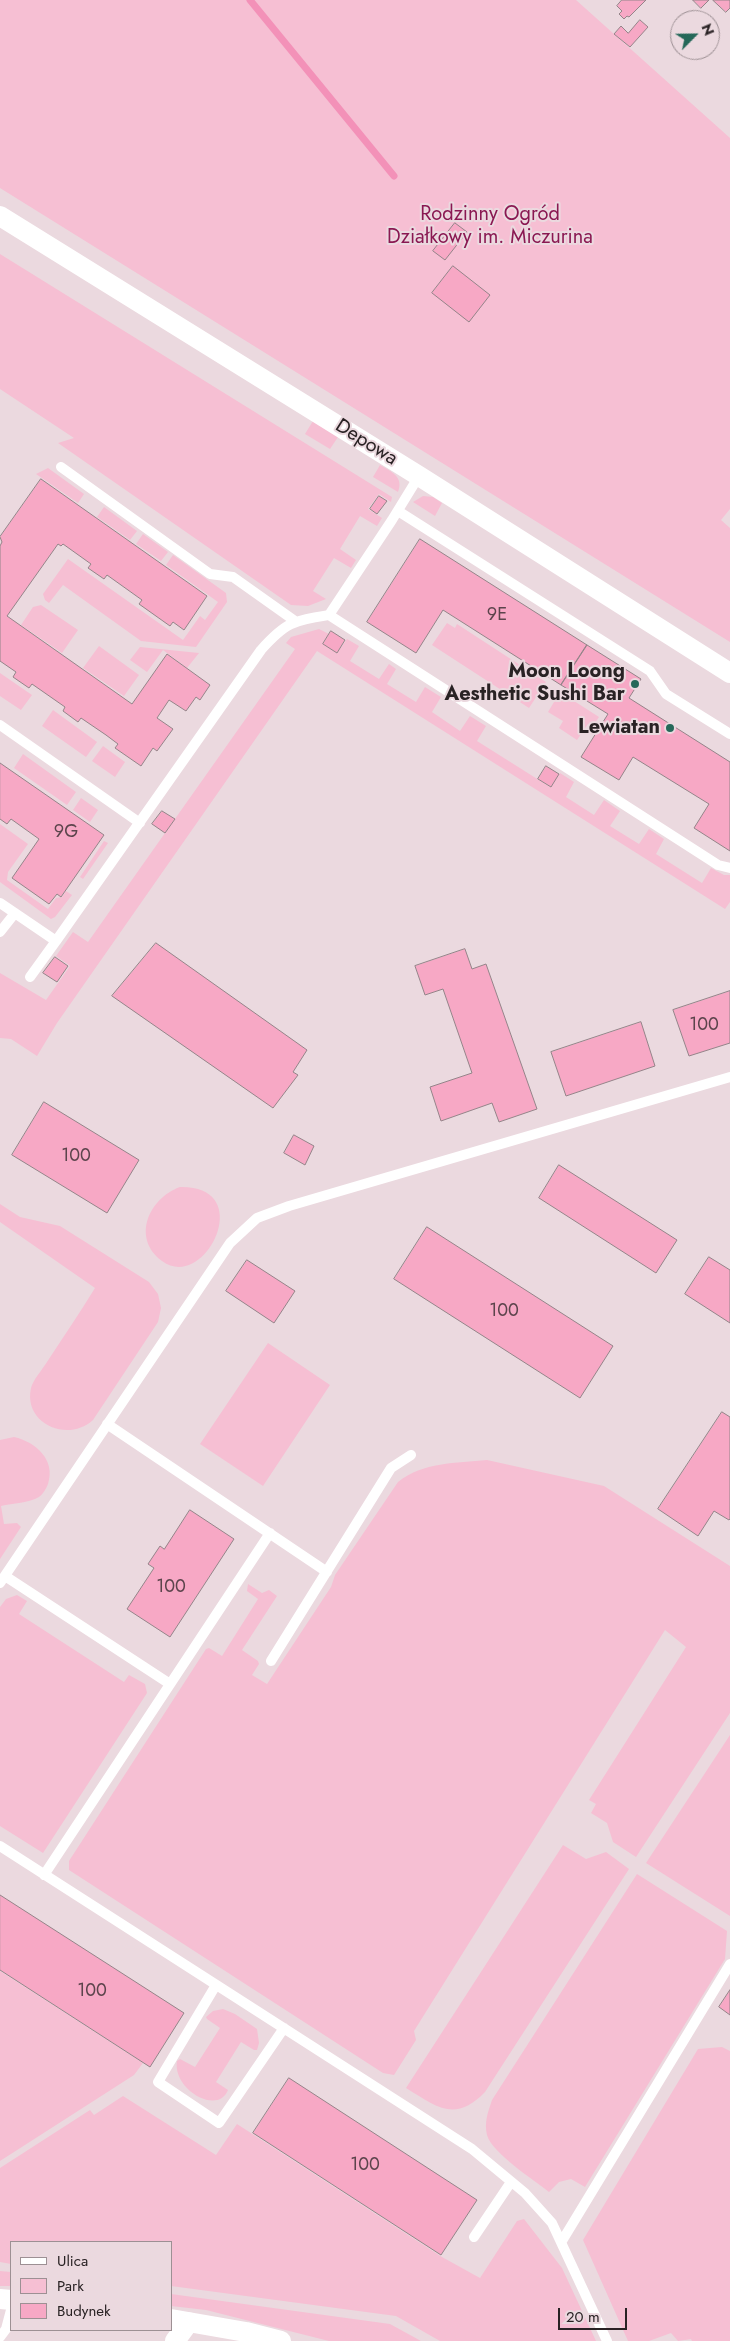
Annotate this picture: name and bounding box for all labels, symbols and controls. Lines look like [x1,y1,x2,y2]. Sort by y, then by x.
north arrow [670,10,720,60]
text: N [697,21,719,39]
park label: Rodzinny Ogród Działkowy im. Miczurina [387,203,593,250]
street label: Depowa [330,415,402,471]
house number: 9E [487,605,507,627]
place label: Moon Loong Aesthetic Sushi Bar [444,660,625,707]
marker: Moon Loong Aesthetic Sushi Bar [629,678,641,690]
place label: Lewiatan [578,716,660,740]
marker: Lewiatan [664,722,676,734]
house number: 9G [54,822,78,844]
house number: 100 [689,1015,719,1037]
house number: 100 [61,1146,91,1168]
house number: 100 [489,1301,519,1323]
house number: 100 [156,1577,186,1599]
house number: 100 [77,1981,107,2003]
house number: 100 [350,2155,380,2177]
legend [10,2241,172,2331]
text: Ulica [57,2250,88,2272]
text: Park [57,2275,84,2297]
scale bar [560,2298,629,2330]
text: Budynek [57,2300,111,2322]
text: 20 m [566,2306,600,2328]

